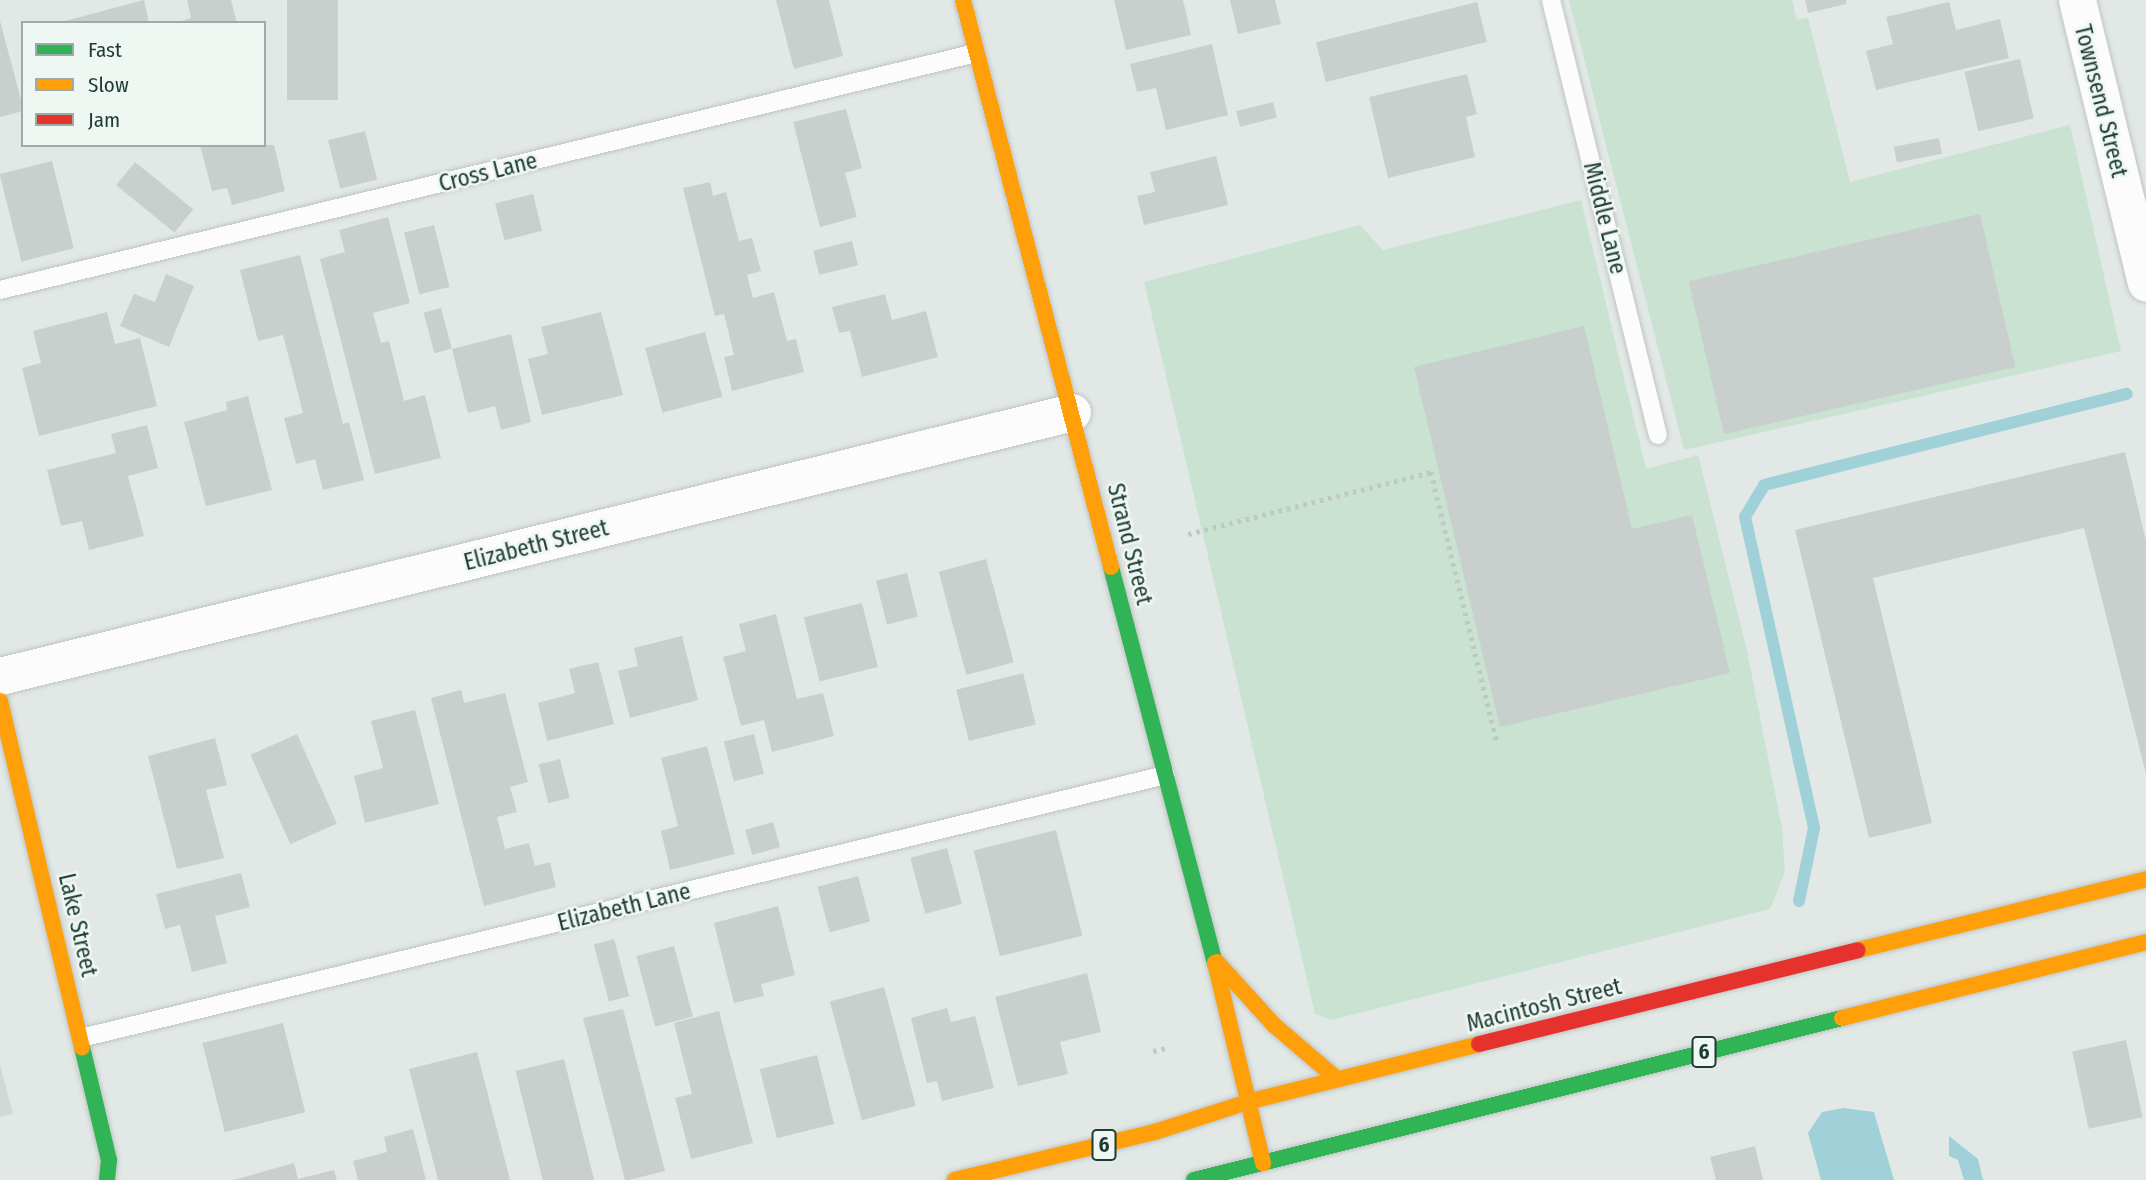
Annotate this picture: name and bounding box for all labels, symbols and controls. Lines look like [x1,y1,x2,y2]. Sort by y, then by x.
legend [21,21,266,147]
street label: Townsend Street [2069,22,2133,180]
text: Fast [88,37,122,63]
text: Slow [88,72,129,98]
text: Jam [88,107,120,133]
street label: Cross Lane [436,146,540,198]
street label: Middle Lane [1578,159,1632,277]
street label: Strand Street [1102,481,1158,607]
street label: Elizabeth Street [461,514,611,576]
street label: Lake Street [53,871,103,979]
street label: Elizabeth Lane [555,877,693,937]
street label: Macintosh Street [1464,972,1624,1038]
road number: 6 [1690,1034,1718,1070]
road number: 6 [1090,1128,1118,1162]

